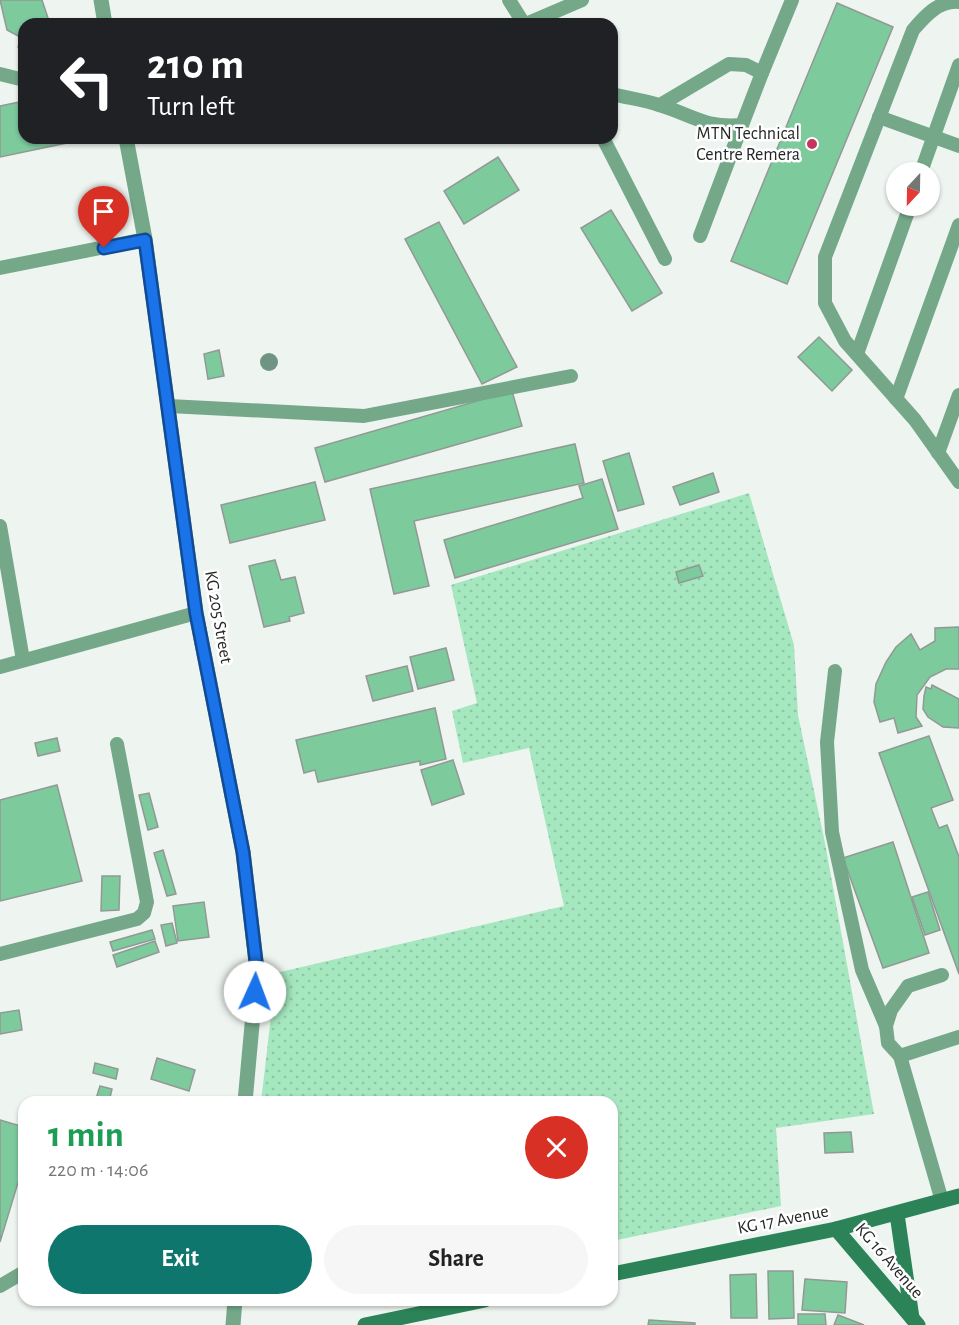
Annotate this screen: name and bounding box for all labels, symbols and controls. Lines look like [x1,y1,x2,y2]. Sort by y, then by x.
icon: left [48,42,126,120]
text: 210 m [147,44,244,86]
text: Turn left [147,93,235,120]
place label: MTN Technical Centre Remera [696,125,800,164]
marker: MTN Technical Centre Remera [805,137,819,151]
north arrow [886,162,940,216]
map controls [886,162,940,216]
pin [78,186,129,248]
icon: arrive [87,195,120,228]
street label: KG 205 Street [201,569,235,665]
position arrow [223,960,287,1024]
button: close [525,1116,588,1179]
text: 1 min [48,1117,124,1153]
text: 220 m · 14:06 [48,1160,148,1180]
street label: KG 17 Avenue [736,1202,830,1238]
street label: KG 16 Avenue [852,1220,926,1302]
button: Exit [48,1225,312,1294]
button: Share [324,1225,588,1294]

